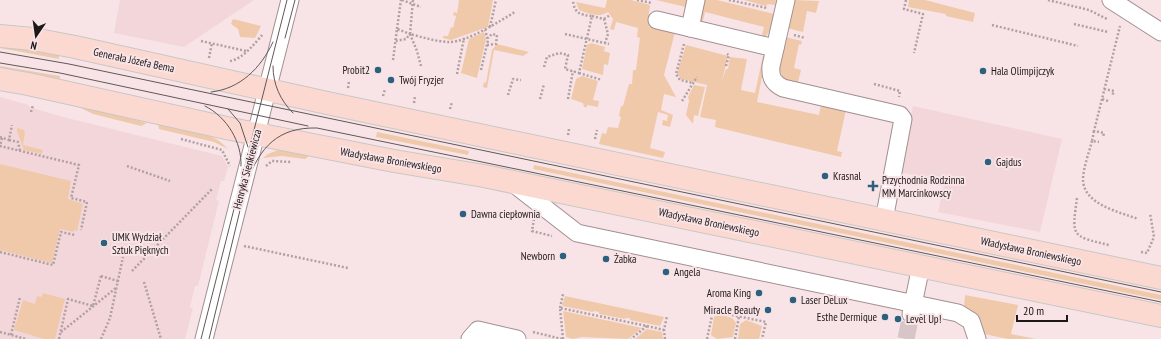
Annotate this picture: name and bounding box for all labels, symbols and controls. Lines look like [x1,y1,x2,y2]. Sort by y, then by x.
north arrow [16,16,56,56]
text: N [29,38,38,53]
street label: Generała Józefa Bema [92,45,176,75]
place label: Probit2 [342,63,370,77]
place label: Hala Olimpijczyk [991,64,1055,78]
marker: Probit2 [373,65,383,75]
marker: Hala Olimpijczyk [978,66,988,76]
place label: Twój Fryzjer [399,73,444,87]
marker: Twój Fryzjer [386,75,396,85]
street label: Henryka Sienkiewicza [230,128,264,210]
street label: Władysława Broniewskiego [339,144,443,176]
place label: Gajdus [996,155,1022,169]
marker: Gajdus [983,157,993,167]
place label: Krasnal [833,169,862,183]
marker: Krasnal [820,171,830,181]
place label: Przychodnia Rodzinna MM Marcinkowscy [882,173,965,200]
marker: Przychodnia Rodzinna MM Marcinkowscy [867,180,879,192]
street label: Władysława Broniewskiego [657,204,761,240]
place label: Dawna ciepłownia [471,207,540,221]
marker: Dawna ciepłownia [458,209,468,219]
place label: UMK Wydział Sztuk Pięknych [112,230,169,257]
street label: Władysława Broniewskiego [979,233,1083,269]
marker: UMK Wydział Sztuk Pięknych [99,238,109,248]
place label: Newborn [521,249,555,263]
marker: Newborn [558,251,568,261]
place label: Żabka [614,252,637,266]
marker: Żabka [601,254,611,264]
place label: Angela [674,265,700,279]
marker: Angela [661,267,671,277]
place label: Aroma King [707,286,751,300]
marker: Aroma King [754,288,764,298]
place label: Laser DeLux [801,293,848,307]
marker: Laser DeLux [788,295,798,305]
scale bar [1017,297,1067,323]
place label: Miracle Beauty [704,303,761,317]
text: 20 m [1023,303,1044,318]
marker: Miracle Beauty [763,305,773,315]
place label: Esthe Dermique [817,310,877,324]
marker: Esthe Dermique [880,312,890,322]
place label: Level Up! [906,312,942,326]
marker: Level Up! [893,314,903,324]

